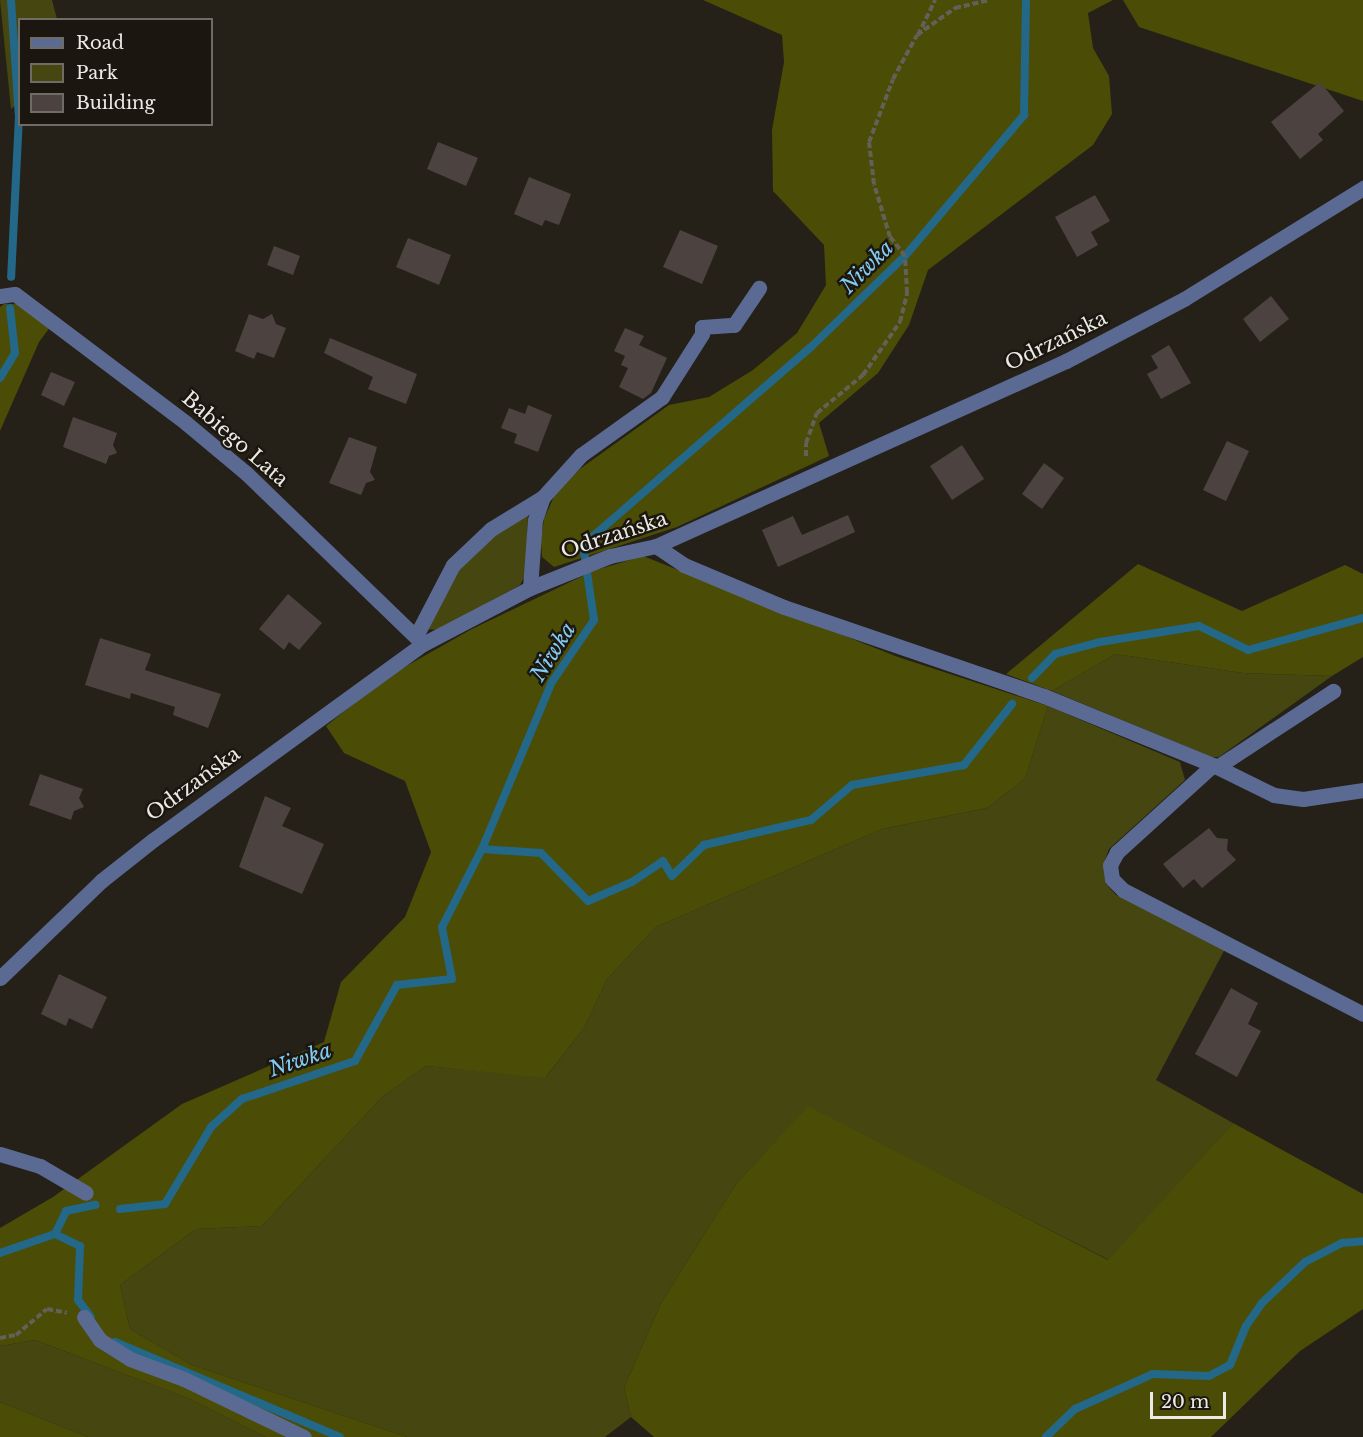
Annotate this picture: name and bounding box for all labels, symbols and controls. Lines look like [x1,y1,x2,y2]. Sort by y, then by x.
legend [18,18,213,126]
text: Road [76,32,124,54]
text: Park [76,62,118,84]
text: Building [76,92,155,114]
water label: Niwka [835,235,899,299]
street label: Odrzańska [1001,306,1111,376]
street label: Babiego Lata [177,386,293,492]
street label: Odrzańska [558,507,670,563]
water label: Niwka [525,618,581,686]
street label: Odrzańska [141,742,245,826]
water label: Niwka [265,1038,335,1082]
scale bar [1153,1380,1230,1418]
text: 20 m [1161,1391,1209,1413]

